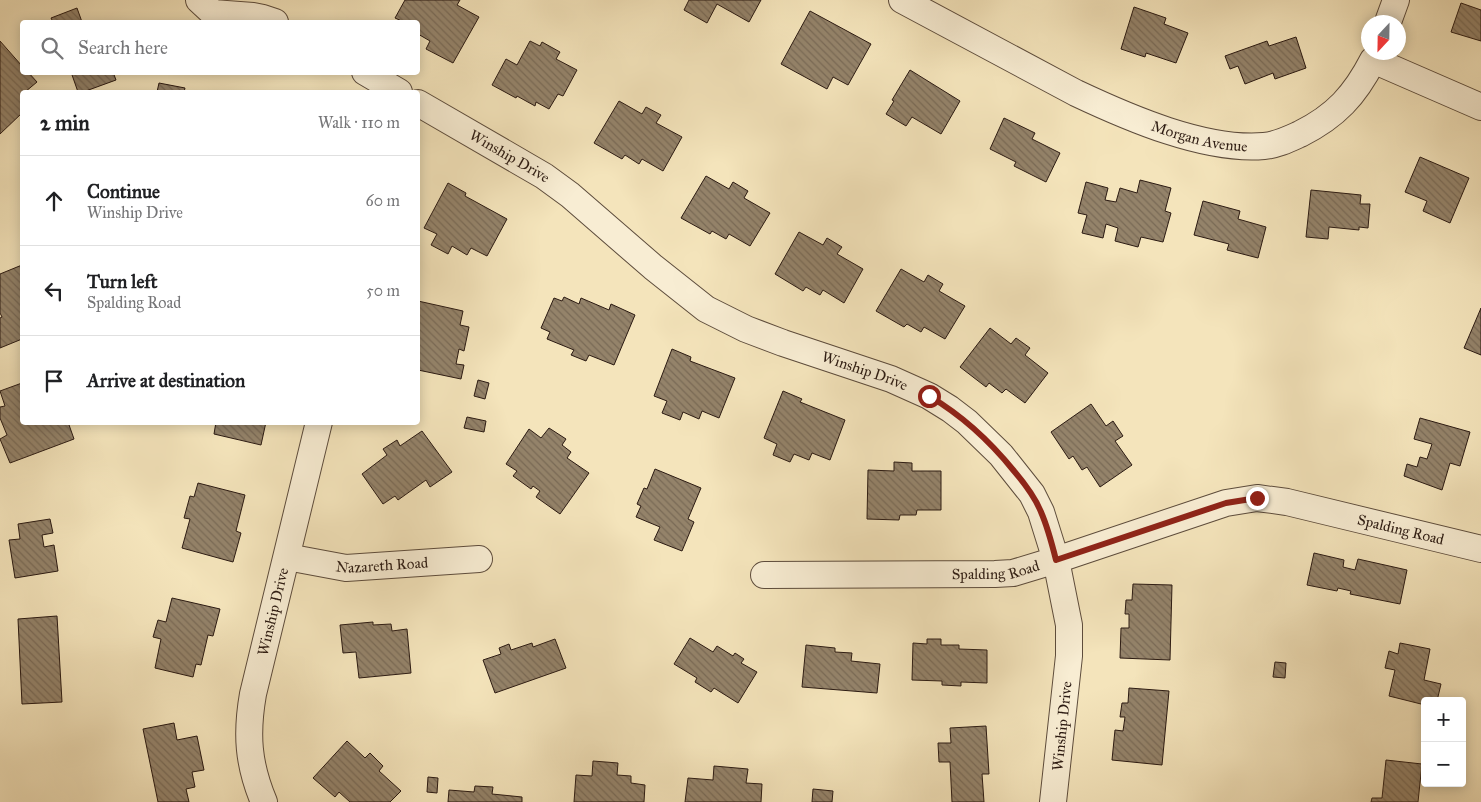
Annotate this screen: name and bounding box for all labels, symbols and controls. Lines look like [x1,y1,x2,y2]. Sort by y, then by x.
north arrow [1361,15,1406,60]
search box [20,20,420,75]
icon: search [38,34,66,62]
text: Search here [78,36,168,59]
text: 2 min [40,110,90,136]
text: Walk · 110 m [318,113,400,132]
street label: Morgan Avenue [1149,117,1248,155]
street label: Winship Drive [466,126,554,186]
text: Continue [87,180,160,203]
icon: ahead [40,187,68,215]
text: 60 m [366,191,400,210]
text: Winship Drive [87,203,183,222]
text: Turn left [87,270,157,293]
icon: left [40,277,68,305]
text: 50 m [366,281,400,300]
text: Spalding Road [87,293,181,312]
street label: Winship Drive [819,348,911,394]
icon: arrive [40,367,68,395]
text: Arrive at destination [87,369,245,392]
route start [918,385,941,408]
route end [1246,487,1269,510]
street label: Spalding Road [1356,510,1446,549]
street label: Nazareth Road [334,553,429,577]
street label: Spalding Road [952,556,1042,583]
street label: Winship Drive [254,566,292,657]
street label: Winship Drive [1048,680,1076,772]
map controls [1421,697,1466,787]
button: + [1421,697,1466,742]
button: − [1421,742,1466,787]

